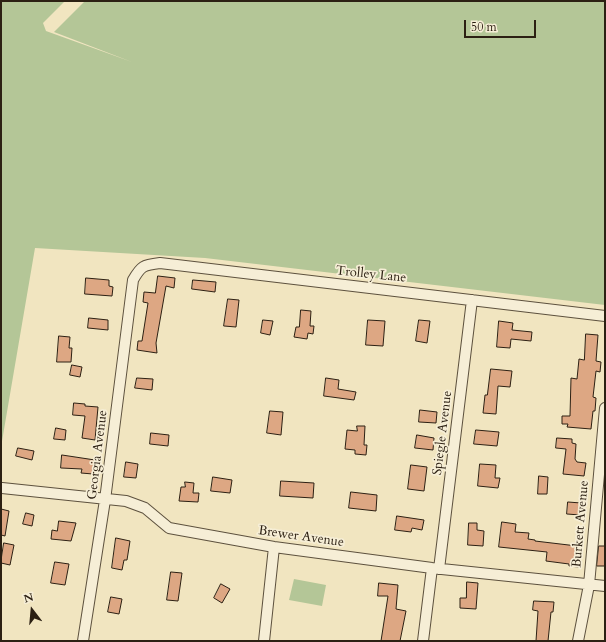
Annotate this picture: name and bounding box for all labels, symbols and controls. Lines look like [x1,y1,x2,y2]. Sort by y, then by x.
scale bar [466,12,538,38]
text: 50 m [471,19,497,35]
street label: Trolley Lane [335,264,407,286]
street label: Spiegle Avenue [430,390,456,476]
street label: Georgia Avenue [85,409,111,501]
street label: Burkett Avenue [569,480,593,568]
street label: Brewer Avenue [257,523,345,551]
text: N [22,589,35,607]
north arrow [12,590,52,630]

